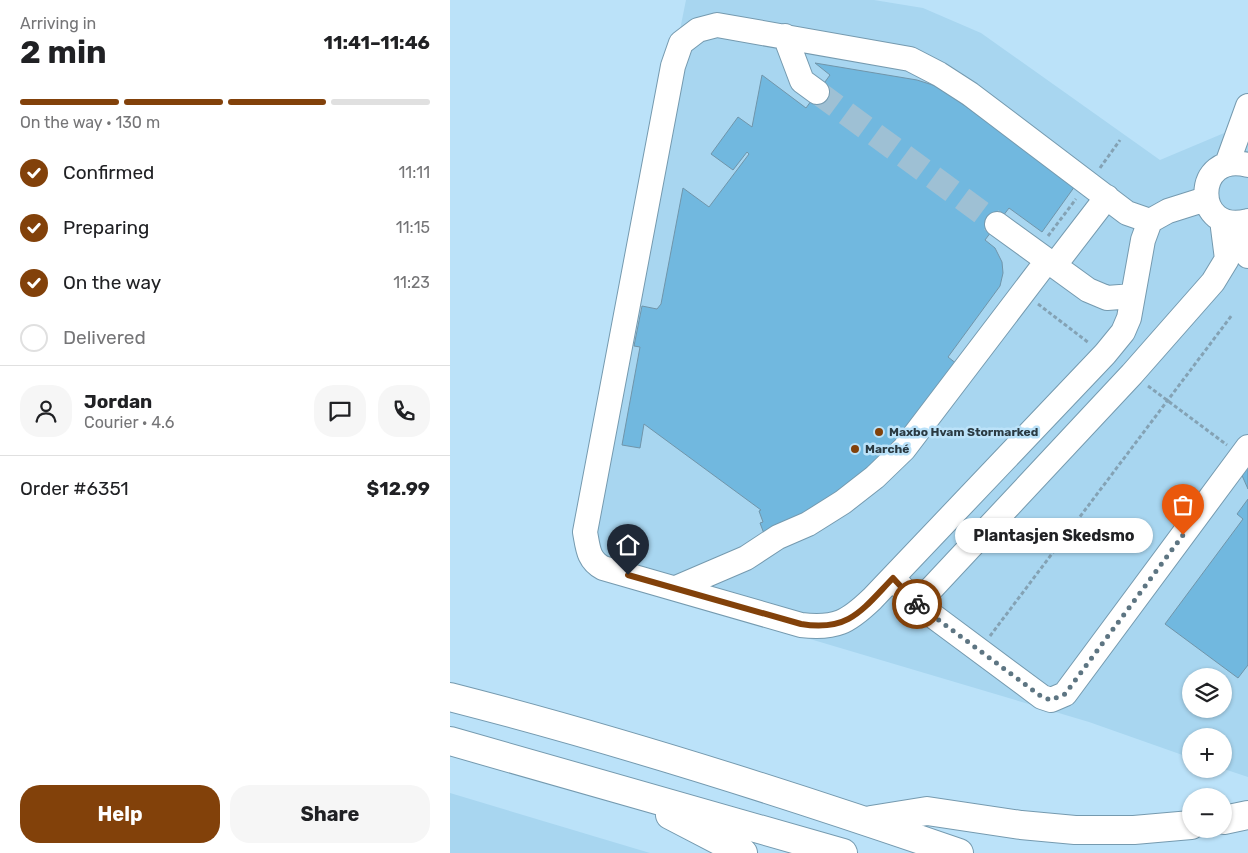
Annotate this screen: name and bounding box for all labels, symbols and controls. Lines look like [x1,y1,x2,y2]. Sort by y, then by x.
text: Arriving in [20,14,96,33]
text: 11:41–11:46 [324,31,430,54]
text: 2 min [20,33,107,71]
text: On the way · 130 m [20,113,160,132]
icon: check [20,159,48,187]
text: Confirmed [63,161,154,184]
text: 11:11 [399,163,430,182]
icon: check [20,214,48,242]
text: Preparing [63,216,149,239]
text: 11:15 [396,218,430,237]
icon: check [20,269,48,297]
text: On the way [63,271,161,294]
text: 11:23 [393,273,430,292]
text: Delivered [63,326,146,349]
button: person [20,385,72,437]
button: chat [314,385,366,437]
button: phone [378,385,430,437]
text: Jordan [84,390,152,413]
text: Courier · 4.6 [84,413,174,432]
place label: Maxbo Hvam Stormarked [889,425,1038,439]
marker: Maxbo Hvam Stormarked [873,426,885,438]
place label: Marché [865,442,909,456]
marker: Marché [849,443,861,455]
text: Order #6351 [20,477,129,500]
text: $12.99 [367,477,430,500]
pin [1162,484,1204,535]
icon: bag [1169,491,1197,519]
callout: Plantasjen Skedsmo [956,518,1153,552]
pin [607,524,649,575]
text: Plantasjen Skedsmo [973,526,1135,545]
icon: home [614,531,642,559]
courier [892,579,942,629]
icon: bike [903,590,931,618]
map controls [1182,668,1232,838]
button: layers [1182,668,1232,718]
button: + [1182,728,1232,778]
button: Help [20,785,220,843]
button: Share [230,785,430,843]
button: − [1182,788,1232,838]

